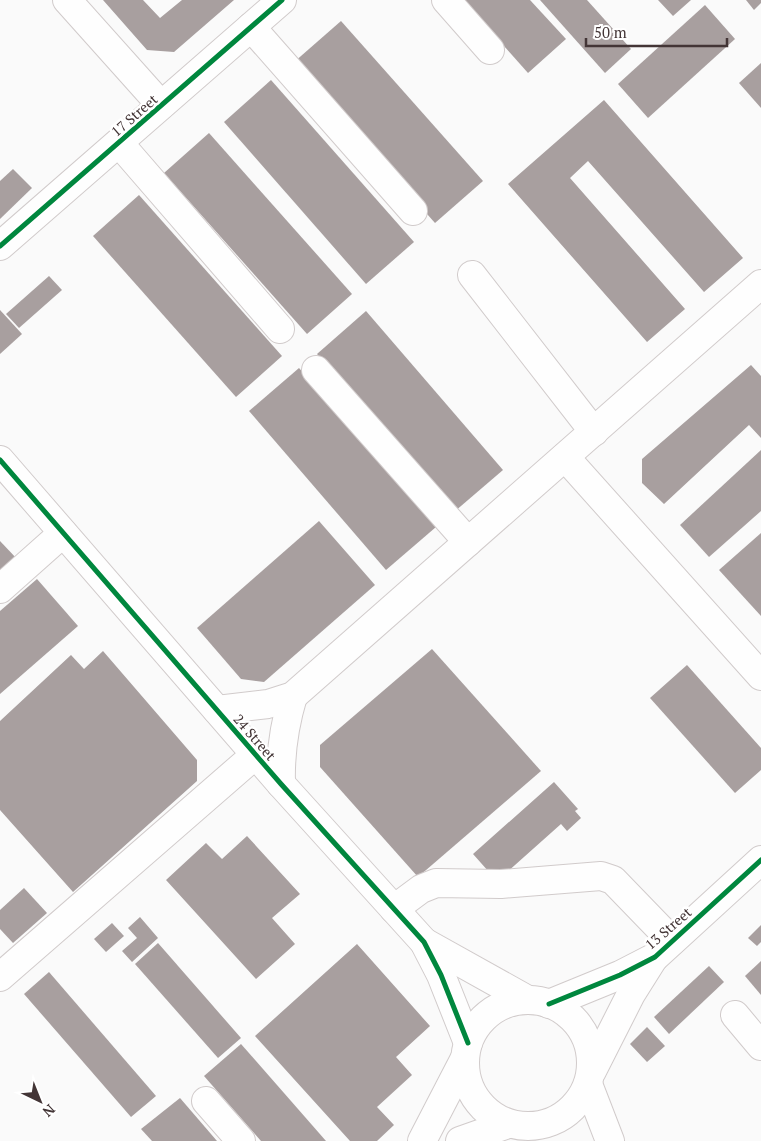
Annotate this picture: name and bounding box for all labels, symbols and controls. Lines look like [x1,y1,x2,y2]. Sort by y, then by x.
scale bar [586,15,727,47]
text: 50 m [594,22,627,42]
street label: 17 Street [107,89,162,140]
street label: 24 Street [230,710,281,765]
street label: 13 Street [641,902,696,953]
north arrow [15,1076,65,1126]
text: N [39,1100,60,1122]

